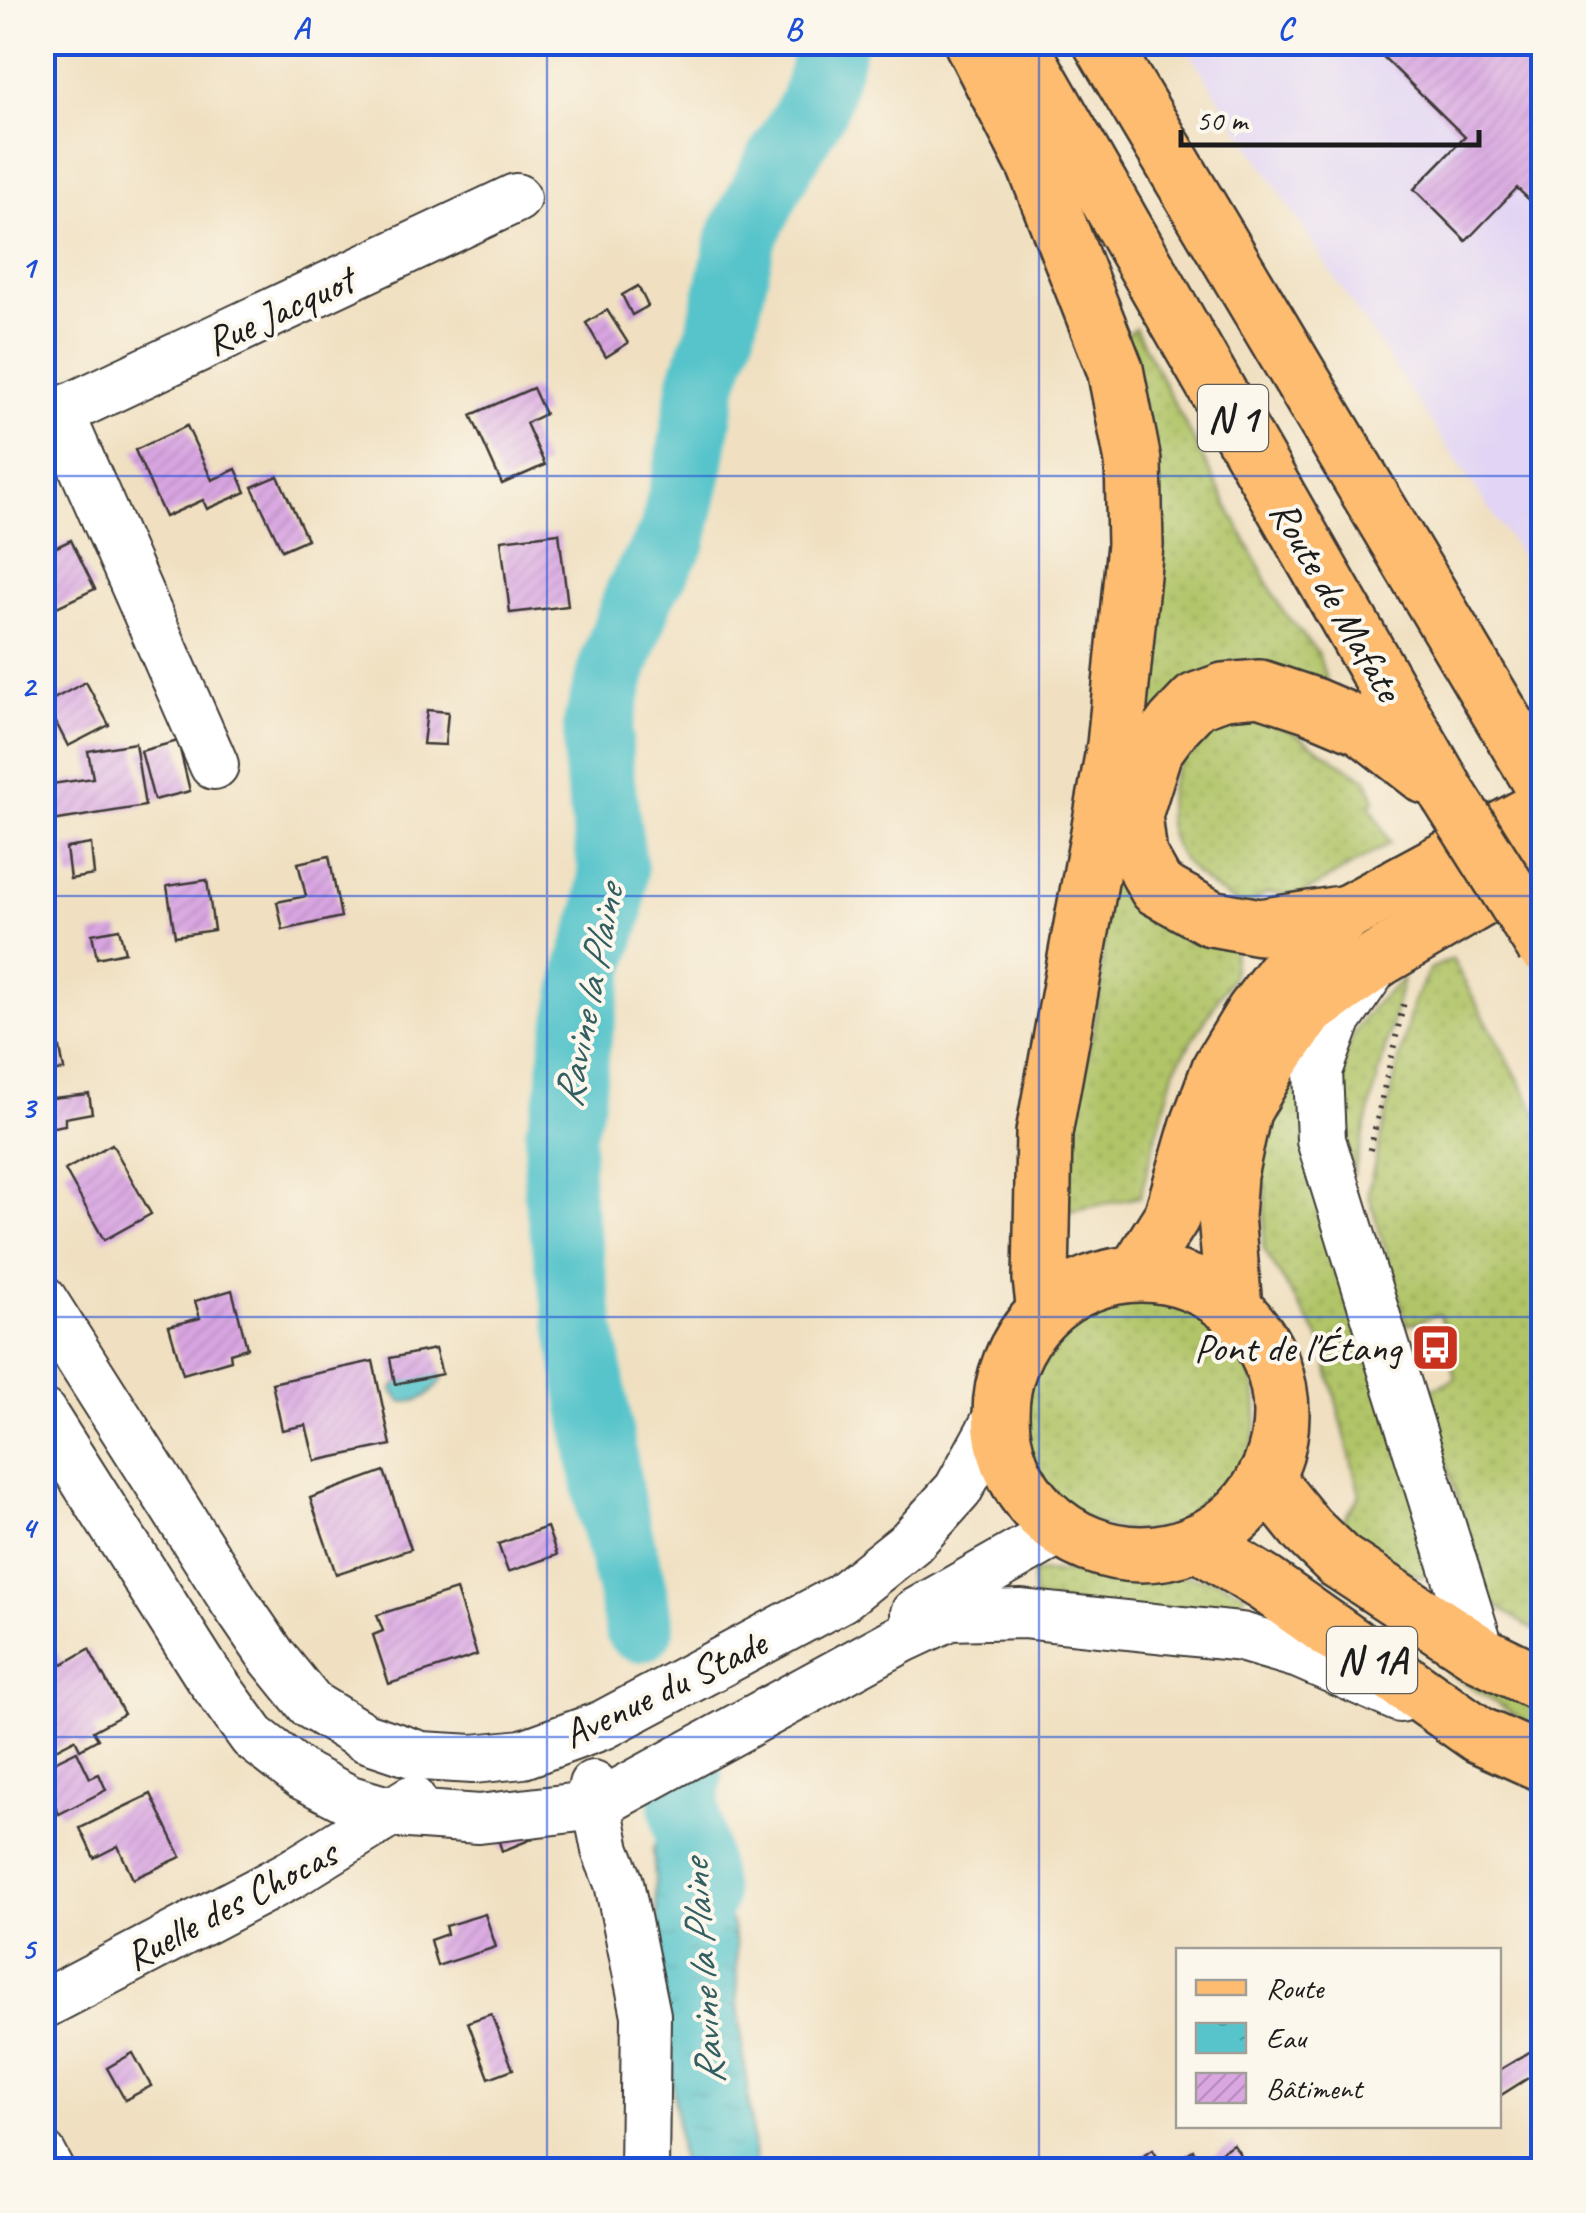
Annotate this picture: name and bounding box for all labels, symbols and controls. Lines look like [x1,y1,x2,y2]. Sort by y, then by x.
text: A [293,8,312,49]
text: B [785,8,804,49]
text: C [1277,8,1297,49]
scale bar [1181,85,1478,147]
text: 50 m [1196,101,1249,139]
text: 1 [21,246,39,287]
street label: Rue Jacquot [197,252,367,367]
road number: N 1 [1198,385,1268,451]
street label: Route de Mafate [1259,491,1415,712]
text: 2 [21,666,38,707]
water label: Ravine la Plaine [541,875,637,1111]
text: 3 [21,1087,38,1128]
bus stop icon: Pont de l'Étang [1410,1321,1462,1373]
place label: Pont de l'Étang [1194,1323,1404,1373]
text: 4 [21,1507,39,1548]
street label: Avenue du Stade [555,1617,777,1760]
road number: N 1A [1327,1627,1417,1693]
street label: Ruelle des Chocas [116,1827,348,1982]
water label: Ravine la Plaine [668,1853,737,2086]
text: 5 [21,1928,38,1969]
legend [1176,1948,1501,2128]
text: Route [1266,1969,1325,2007]
text: Eau [1266,2019,1308,2057]
text: Bâtiment [1266,2069,1365,2107]

